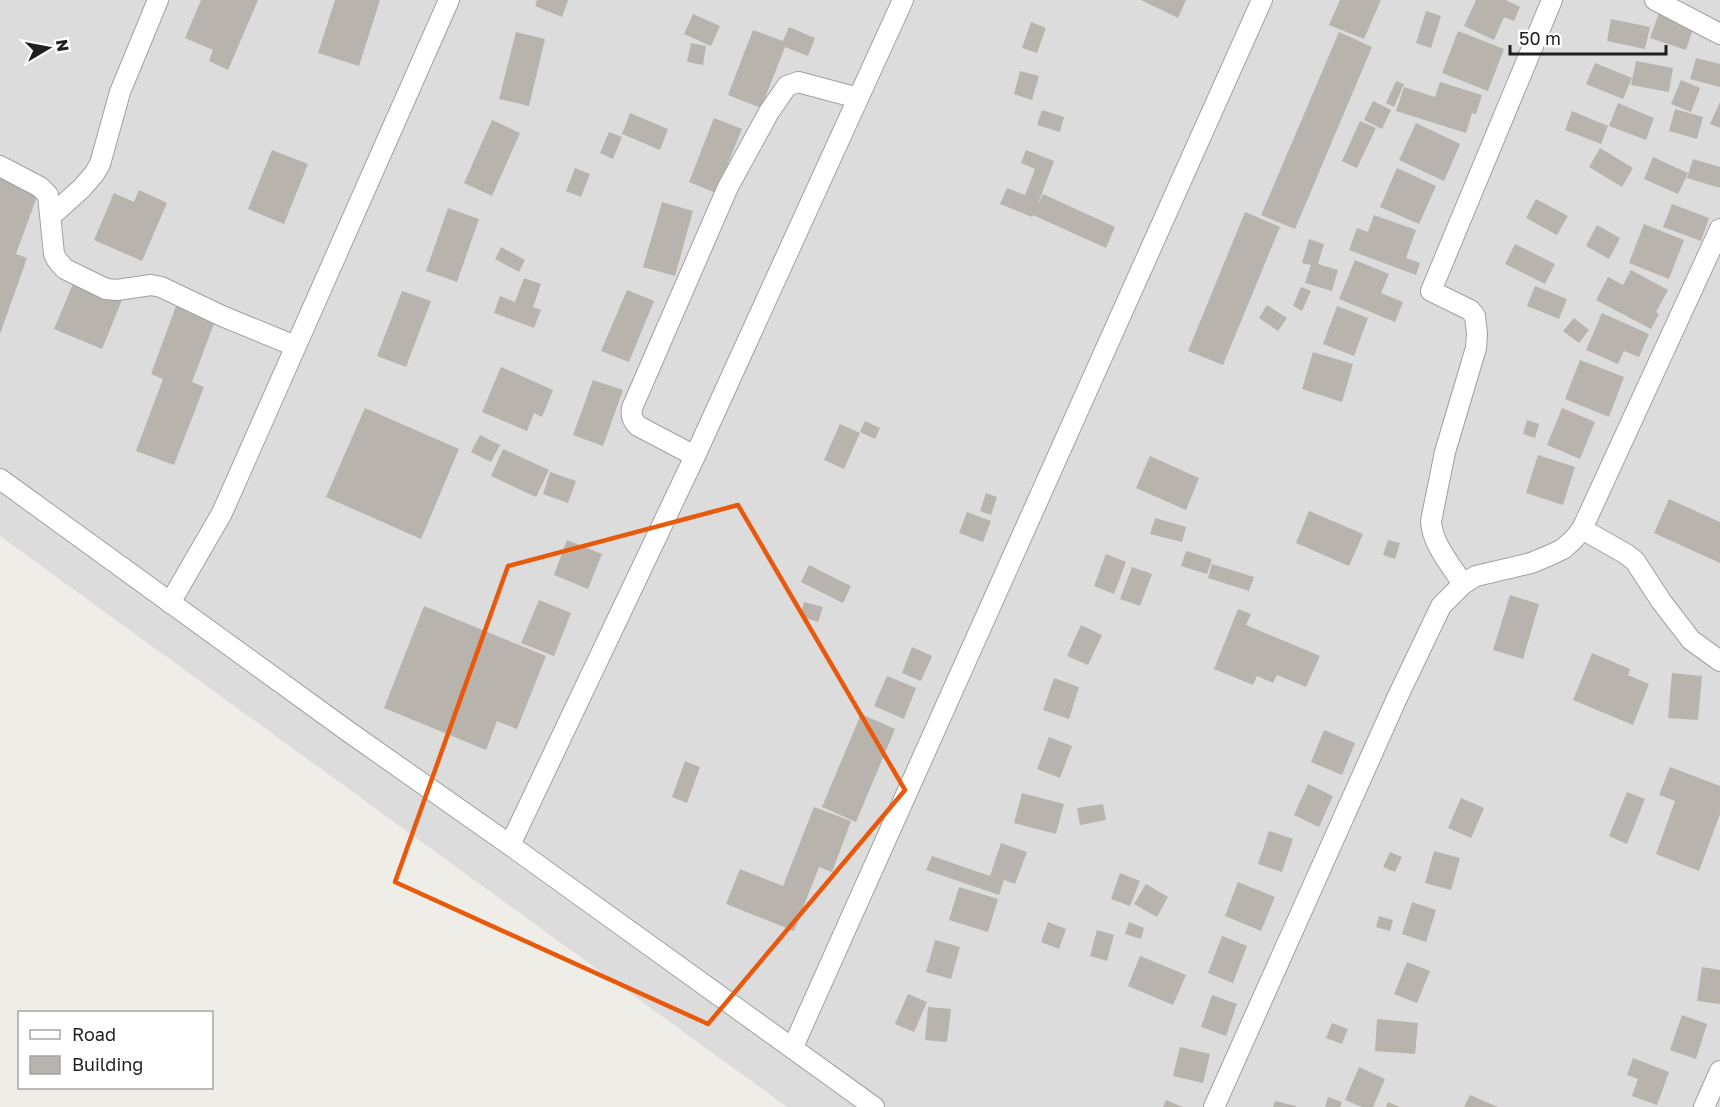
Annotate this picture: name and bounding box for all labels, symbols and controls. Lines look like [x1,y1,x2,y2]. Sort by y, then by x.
north arrow [18,18,78,78]
scale bar [1510,18,1666,56]
text: 50 m [1519,27,1561,49]
text: N [52,38,74,53]
legend [18,1011,213,1089]
text: Road [72,1023,116,1045]
text: Building [72,1053,143,1075]

